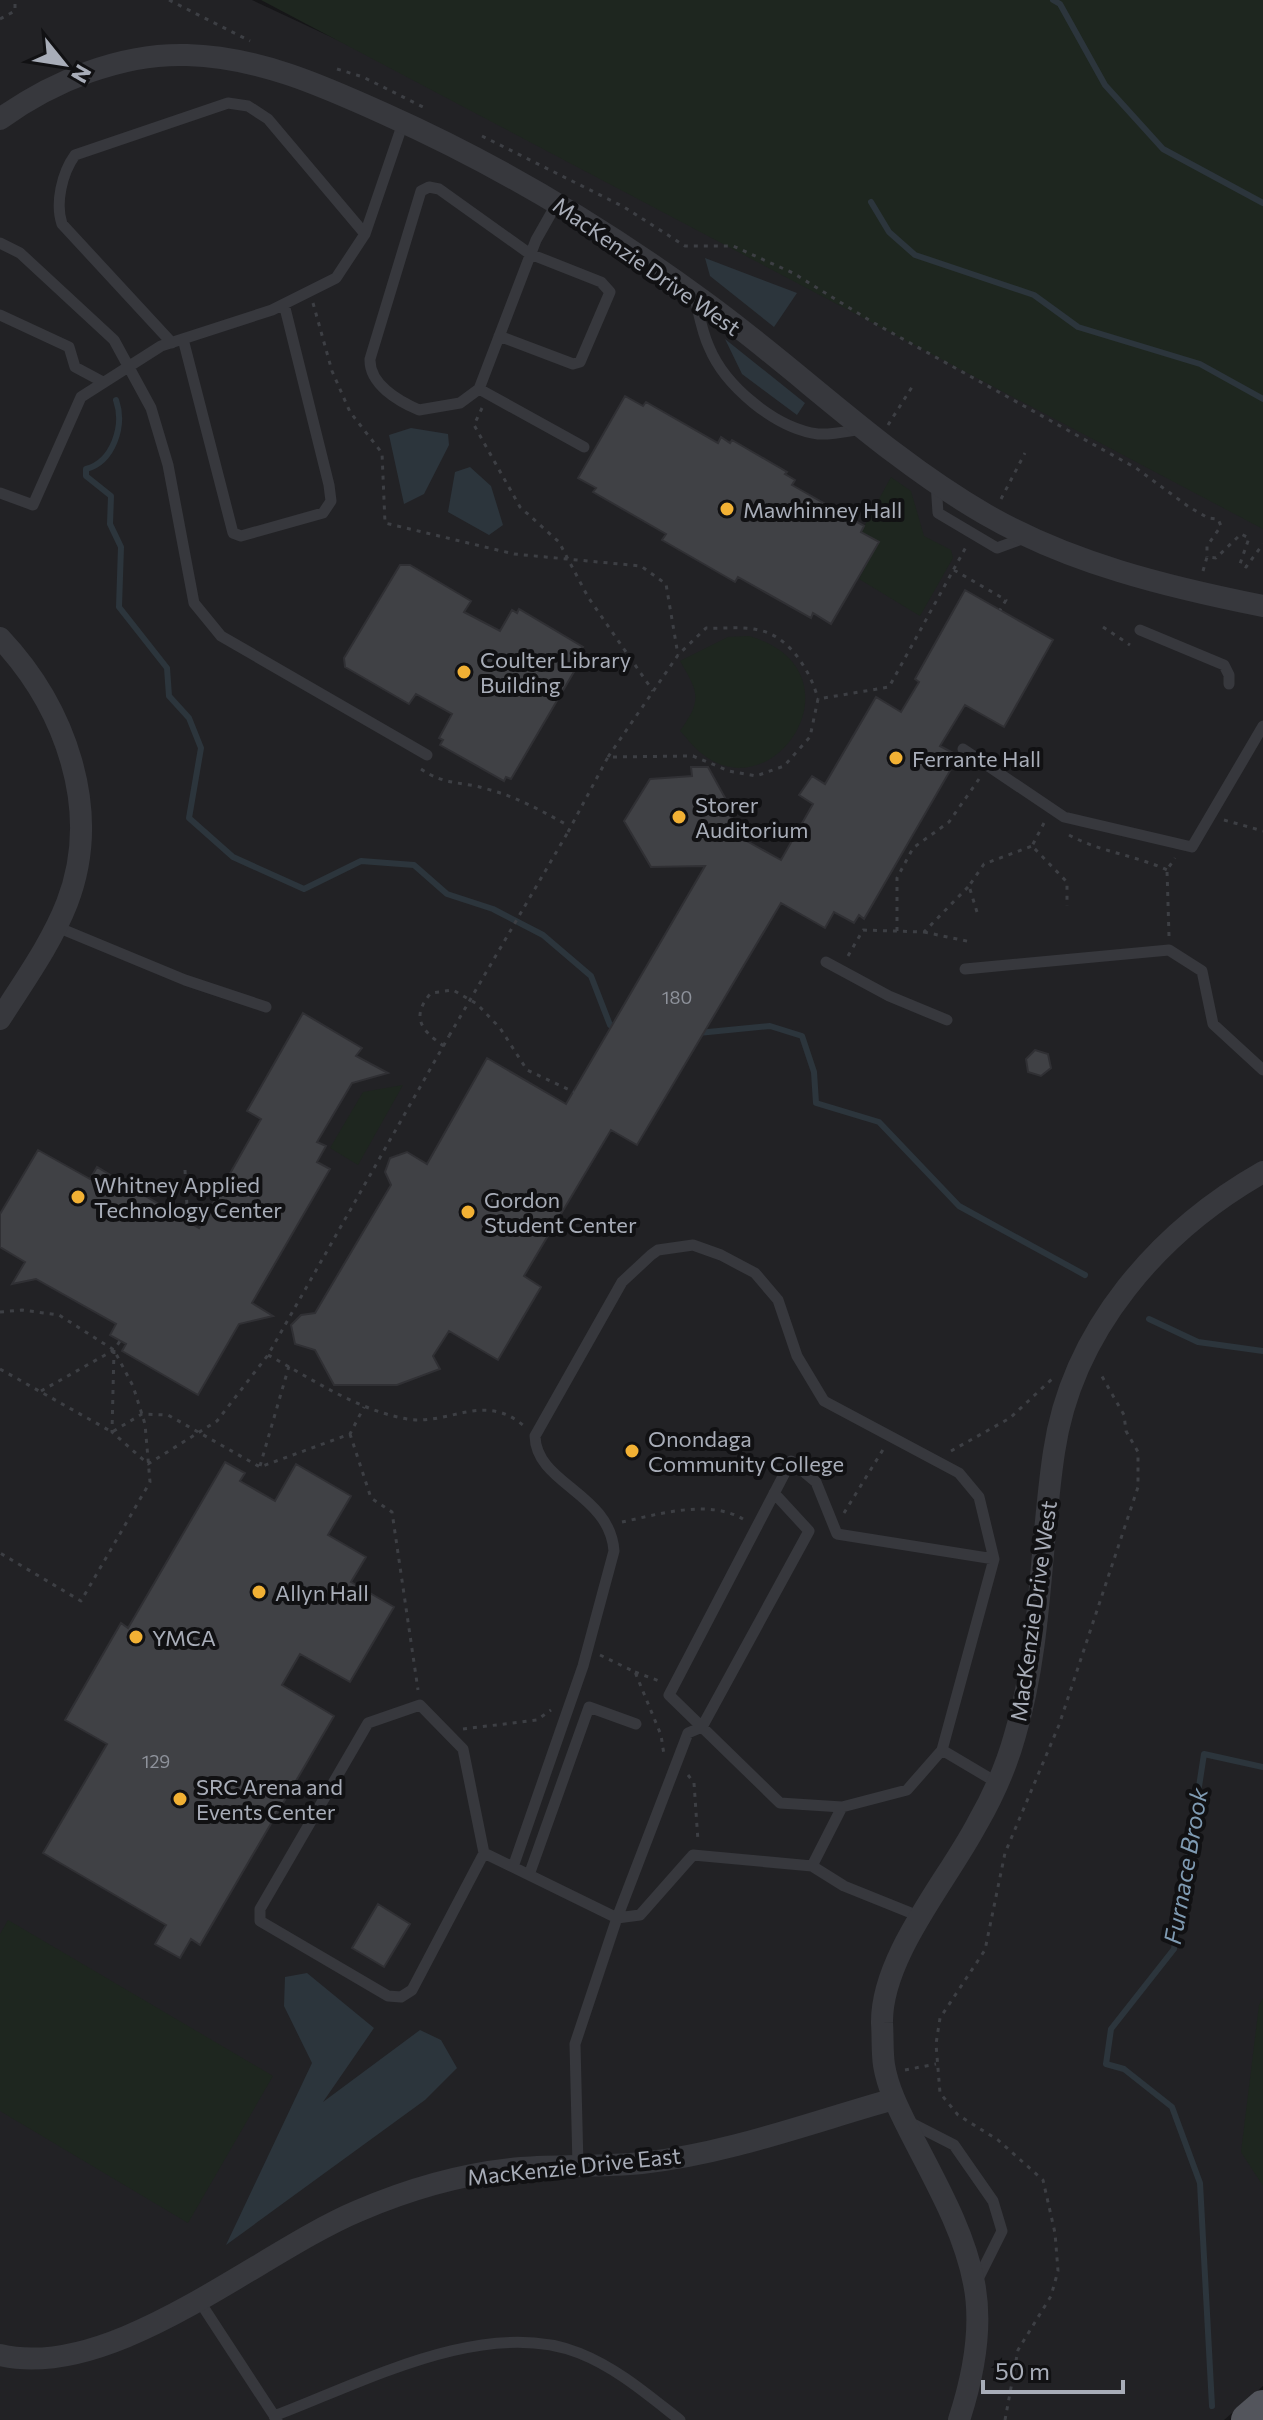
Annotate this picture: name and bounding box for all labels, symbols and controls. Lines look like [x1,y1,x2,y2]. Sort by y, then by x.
north arrow [24,24,104,104]
text: N [66,60,98,88]
street label: MacKenzie Drive West [548,191,746,341]
place label: Mawhinney Hall [743,496,902,523]
marker: Mawhinney Hall [718,500,736,518]
place label: Coulter Library Building [480,646,631,698]
marker: Coulter Library Building [455,663,473,681]
place label: Ferrante Hall [912,745,1041,772]
marker: Ferrante Hall [887,749,905,767]
place label: Storer Auditorium [695,791,809,843]
marker: Storer Auditorium [670,808,688,826]
house number: 180 [662,986,692,1008]
place label: Whitney Applied Technology Center [94,1171,282,1223]
place label: Gordon Student Center [484,1186,637,1238]
marker: Whitney Applied Technology Center [69,1188,87,1206]
marker: Gordon Student Center [459,1203,477,1221]
place label: Onondaga Community College [648,1425,844,1477]
marker: Onondaga Community College [623,1442,641,1460]
street label: MacKenzie Drive West [1004,1499,1062,1723]
place label: Allyn Hall [275,1579,369,1606]
marker: Allyn Hall [250,1583,268,1601]
place label: YMCA [152,1624,216,1651]
marker: YMCA [127,1628,145,1646]
house number: 129 [142,1750,170,1772]
place label: SRC Arena and Events Center [196,1773,343,1825]
water label: Furnace Brook [1157,1785,1213,1946]
marker: SRC Arena and Events Center [171,1790,189,1808]
street label: MacKenzie Drive East [466,2141,682,2191]
scale bar [983,2344,1123,2394]
text: 50 m [995,2356,1050,2385]

